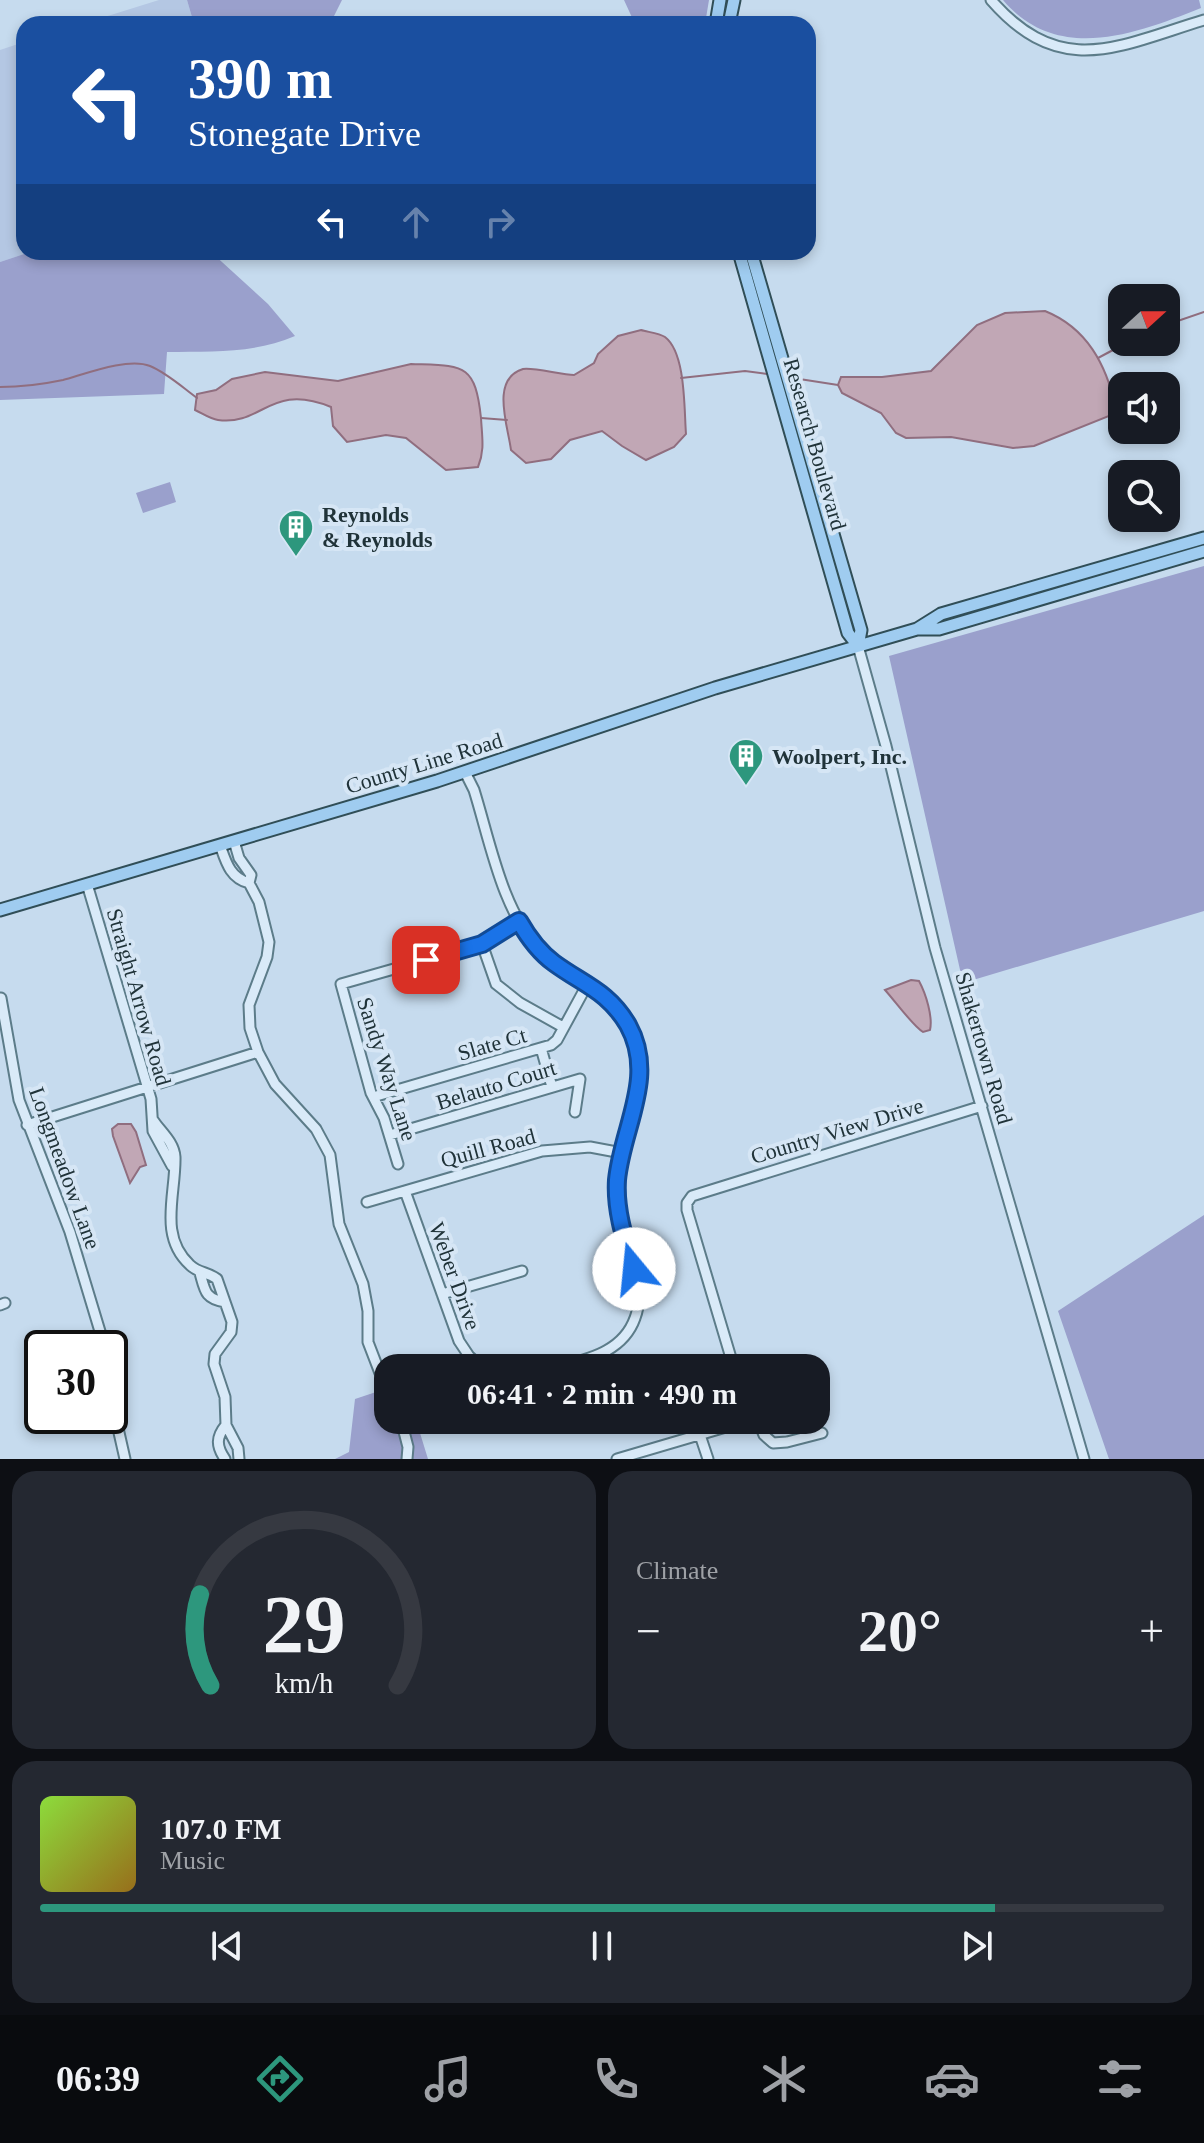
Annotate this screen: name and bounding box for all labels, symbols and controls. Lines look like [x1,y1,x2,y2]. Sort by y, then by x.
icon: left [56,48,160,152]
text: 390 m [188,48,333,110]
text: Stonegate Drive [188,114,421,154]
icon: left [310,200,354,244]
icon: ahead [394,200,438,244]
icon: right [478,200,522,244]
north arrow [1108,284,1180,356]
map controls [1108,284,1180,532]
street label: Research Boulevard [778,355,852,533]
button: sound [1108,372,1180,444]
button: search [1108,460,1180,532]
place label: Reynolds & Reynolds [322,502,433,552]
building icon: Reynolds & Reynolds [277,508,315,558]
street label: County Line Road [343,727,505,799]
building icon: Woolpert, Inc. [727,737,765,787]
place label: Woolpert, Inc. [772,744,907,769]
street label: Straight Arrow Road [102,905,176,1089]
pin [392,926,460,994]
icon: arrive [404,938,448,982]
street label: Shakertown Road [950,969,1018,1127]
street label: Sandy Way Lane [352,994,422,1144]
street label: Slate Ct [455,1022,529,1066]
street label: Belauto Court [433,1055,559,1115]
street label: Longmeadow Lane [24,1084,106,1252]
street label: Country View Drive [748,1093,926,1169]
street label: Quill Road [438,1123,538,1173]
street label: Weber Drive [424,1219,486,1333]
position arrow [592,1227,676,1311]
speed limit sign: 30 [24,1330,128,1434]
text: 06:41 · 2 min · 490 m [467,1377,737,1410]
text: Climate [636,1556,718,1585]
text: 29 [262,1578,346,1670]
text: 20° [858,1598,942,1664]
text: − [636,1607,661,1656]
text: + [1139,1607,1164,1656]
text: km/h [275,1668,333,1699]
text: 107.0 FM [160,1812,282,1845]
text: Music [160,1846,225,1875]
icon: previous [205,1924,249,1968]
icon: pause [580,1924,624,1968]
icon: next [955,1924,999,1968]
icon: directions [252,2051,308,2107]
icon: music [420,2051,476,2107]
icon: phone [588,2051,644,2107]
icon: climate [756,2051,812,2107]
icon: car [924,2051,980,2107]
icon: filters [1092,2051,1148,2107]
text: 06:39 [56,2059,140,2099]

